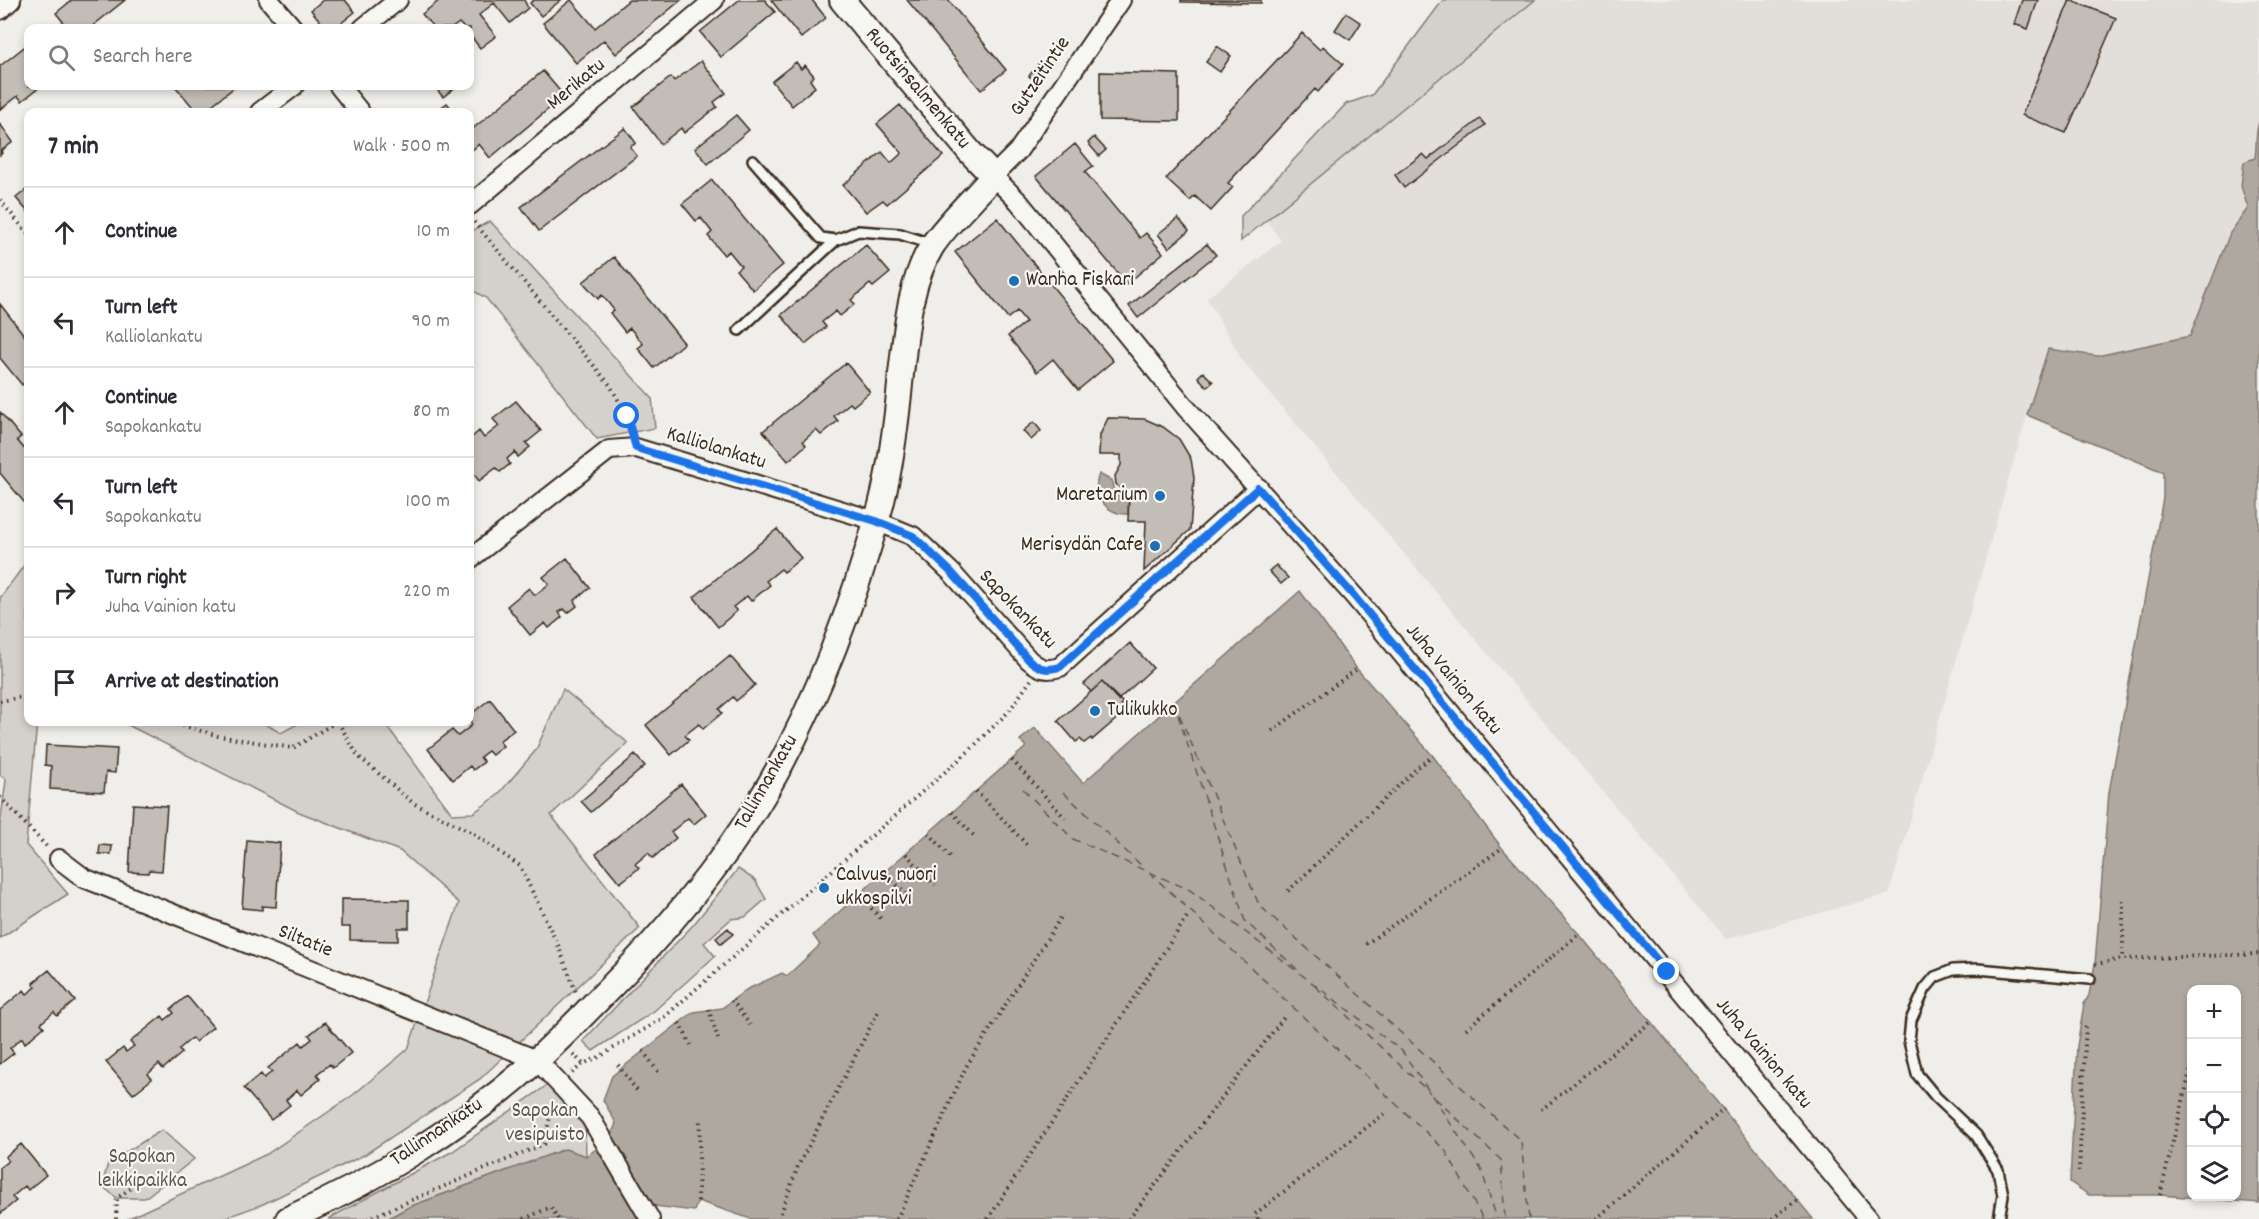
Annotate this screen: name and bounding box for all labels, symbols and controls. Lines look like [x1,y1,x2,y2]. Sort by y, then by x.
street label: Ruotsinsalmenkatu [857,21,977,157]
search box [24,24,474,90]
street label: Gutzeitintie [1003,31,1079,123]
icon: search [45,41,78,74]
text: Search here [93,42,192,73]
street label: Merikatu [541,52,613,118]
text: 7 min [48,129,99,166]
text: Walk · 500 m [353,133,450,161]
icon: ahead [48,216,81,249]
text: Continue [105,217,177,248]
text: 10 m [416,218,450,246]
place label: Wanha Fiskari [1026,266,1134,296]
marker: Wanha Fiskari [1007,274,1021,288]
text: Turn left [105,293,177,324]
icon: left [48,306,81,339]
text: 90 m [412,308,450,336]
text: Kalliolankatu [105,324,203,352]
text: Continue [105,383,177,414]
icon: ahead [48,396,81,429]
text: 80 m [413,398,450,426]
route start [613,402,639,428]
text: Sapokankatu [105,414,202,442]
street label: Kalliolankatu [663,420,769,478]
text: Turn left [105,473,177,504]
place label: Maretarium [1056,481,1148,511]
icon: left [48,486,81,519]
text: 100 m [406,488,450,516]
marker: Maretarium [1153,489,1167,503]
text: Sapokankatu [105,504,202,532]
place label: Merisydän Cafe [1021,531,1143,561]
marker: Merisydän Cafe [1148,539,1162,553]
text: Turn right [105,563,187,594]
street label: Sapokankatu [971,563,1063,657]
icon: right [48,576,81,609]
text: 220 m [403,578,450,606]
text: Juha Vainion katu [105,594,236,622]
street label: Juha Vainion katu [1397,618,1509,742]
icon: arrive [48,666,81,699]
text: Arrive at destination [105,667,279,698]
place label: Tulikukko [1107,696,1178,726]
marker: Tulikukko [1088,704,1102,718]
street label: Tallinnankatu [727,729,807,837]
place label: Calvus, nuori ukkospilvi [836,861,937,915]
marker: Calvus, nuori ukkospilvi [817,881,831,895]
street label: Siltatie [273,918,337,966]
route end [1653,958,1679,984]
map controls [2187,985,2241,1201]
button: + [2187,985,2241,1039]
street label: Juha Vainion katu [1707,992,1819,1116]
button: − [2187,1039,2241,1093]
street label: Tallinnankatu [385,1091,489,1175]
button: locate [2187,1093,2241,1147]
park label: Sapokan vesipuisto [505,1097,585,1151]
park label: Sapokan leikkipaikka [97,1143,188,1197]
button: layers [2187,1147,2241,1201]

